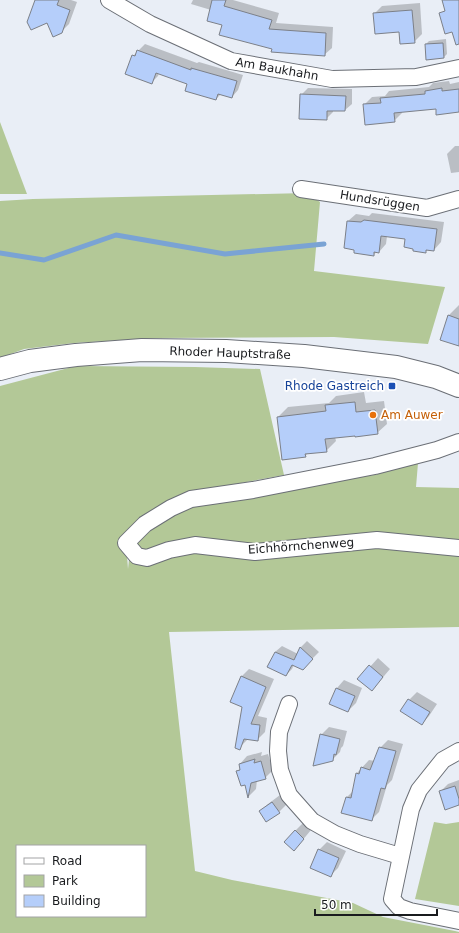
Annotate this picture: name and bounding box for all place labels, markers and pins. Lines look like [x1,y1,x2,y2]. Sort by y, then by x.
place label: Rhode Gastreich [285,379,384,393]
marker: Rhode Gastreich [387,381,397,391]
place label: Am Auwer [381,408,443,422]
marker: Am Auwer [368,410,378,420]

